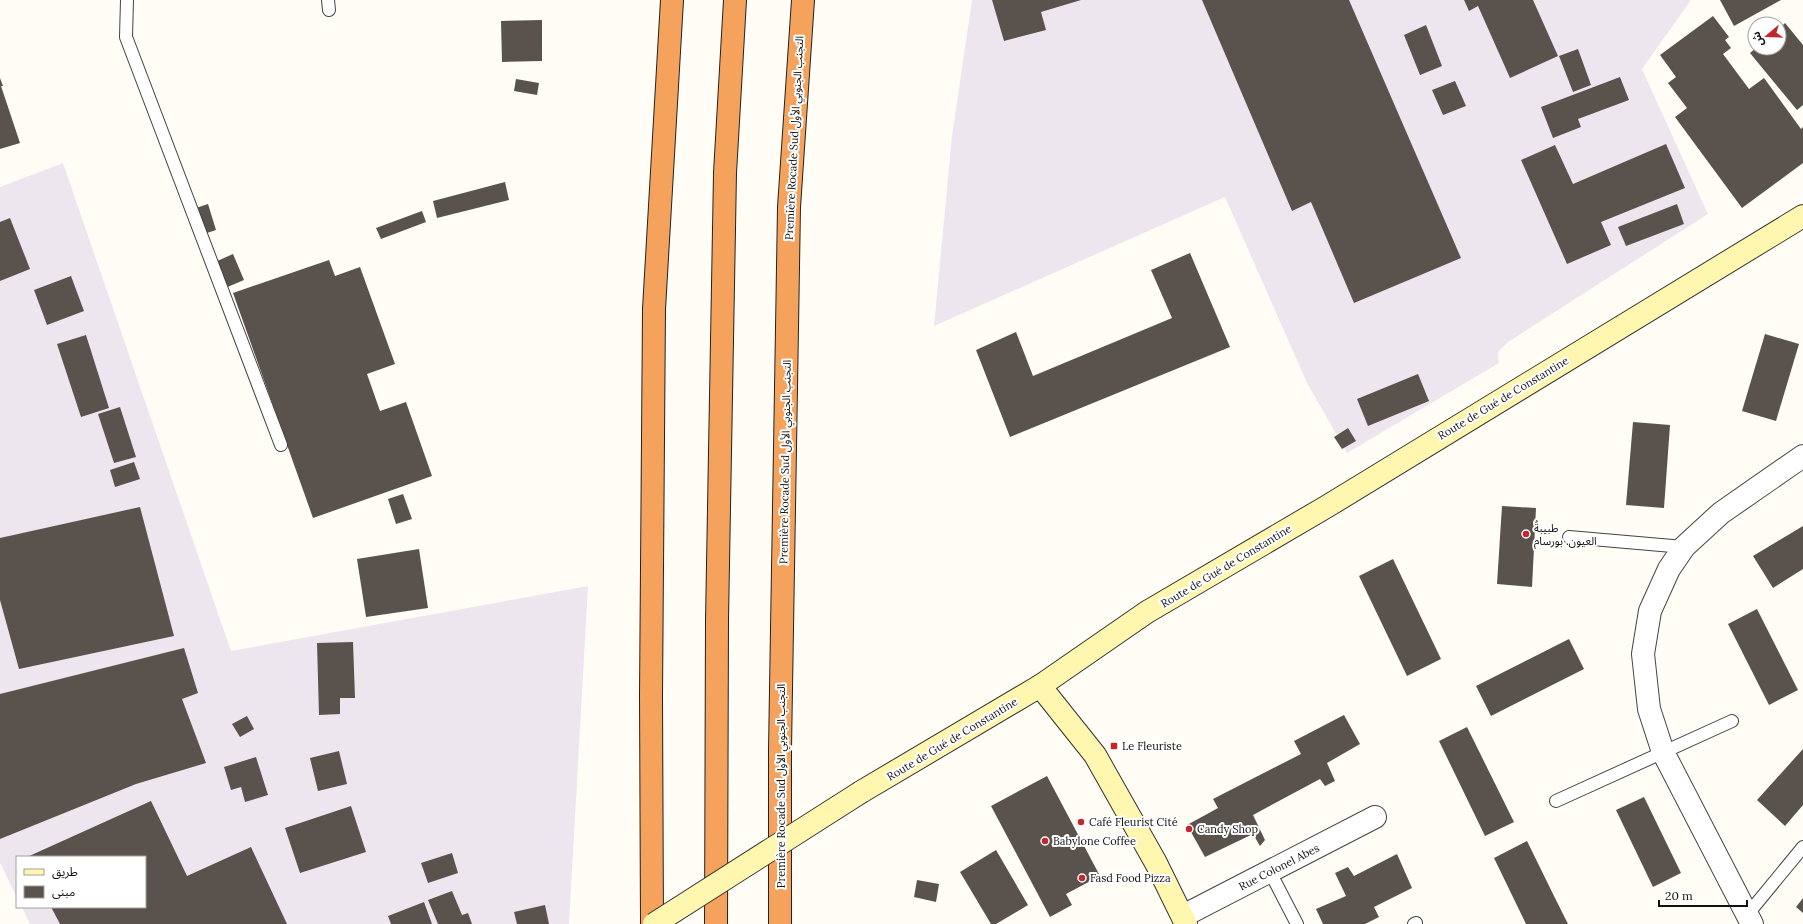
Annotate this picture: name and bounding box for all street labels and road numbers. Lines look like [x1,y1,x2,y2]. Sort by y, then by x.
street label: Première Rocade Sud التجنب الجنوبي الأول [782,36,809,241]
street label: Route de Gué de Constantine [1435,353,1571,443]
street label: Première Rocade Sud التجنب الجنوبي الأول [776,360,796,564]
street label: Route de Gué de Constantine [1158,521,1294,611]
street label: Première Rocade Sud التجنب الجنوبي الأول [774,684,791,888]
street label: Route de Gué de Constantine [884,694,1020,784]
street label: Rue Colonel Abes [1236,841,1322,893]

